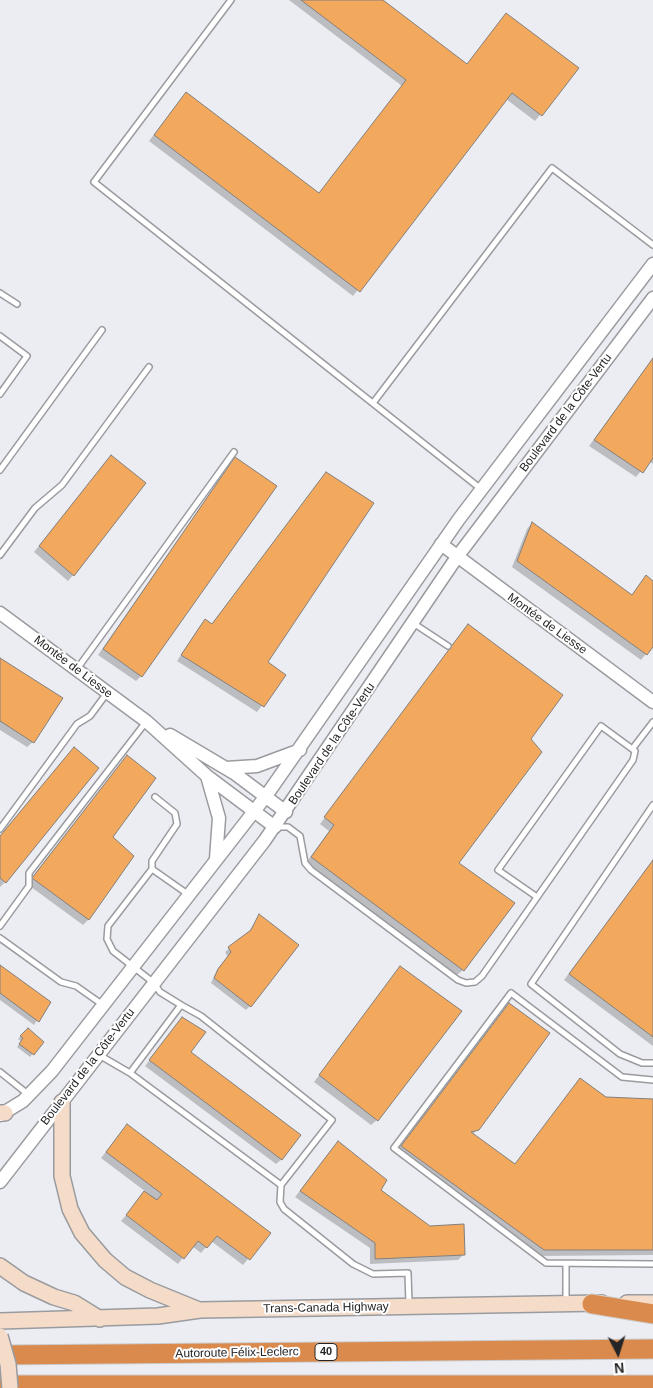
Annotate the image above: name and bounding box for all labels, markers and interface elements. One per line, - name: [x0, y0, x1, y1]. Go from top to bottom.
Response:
- street label: Boulevard de la Côte-Vertu: [517, 351, 615, 475]
- street label: Montée de Liesse: [504, 590, 590, 658]
- street label: Montée de Liesse: [31, 633, 115, 701]
- street label: Boulevard de la Côte-Vertu: [286, 680, 378, 808]
- street label: Boulevard de la Côte-Vertu: [38, 1006, 138, 1128]
- street label: Trans-Canada Highway: [263, 1300, 389, 1316]
- north arrow: [593, 1328, 643, 1378]
- road number: 40: [315, 1344, 337, 1360]
- street label: Autoroute Félix-Leclerc: [175, 1345, 299, 1361]
- text: N: [614, 1360, 625, 1376]

